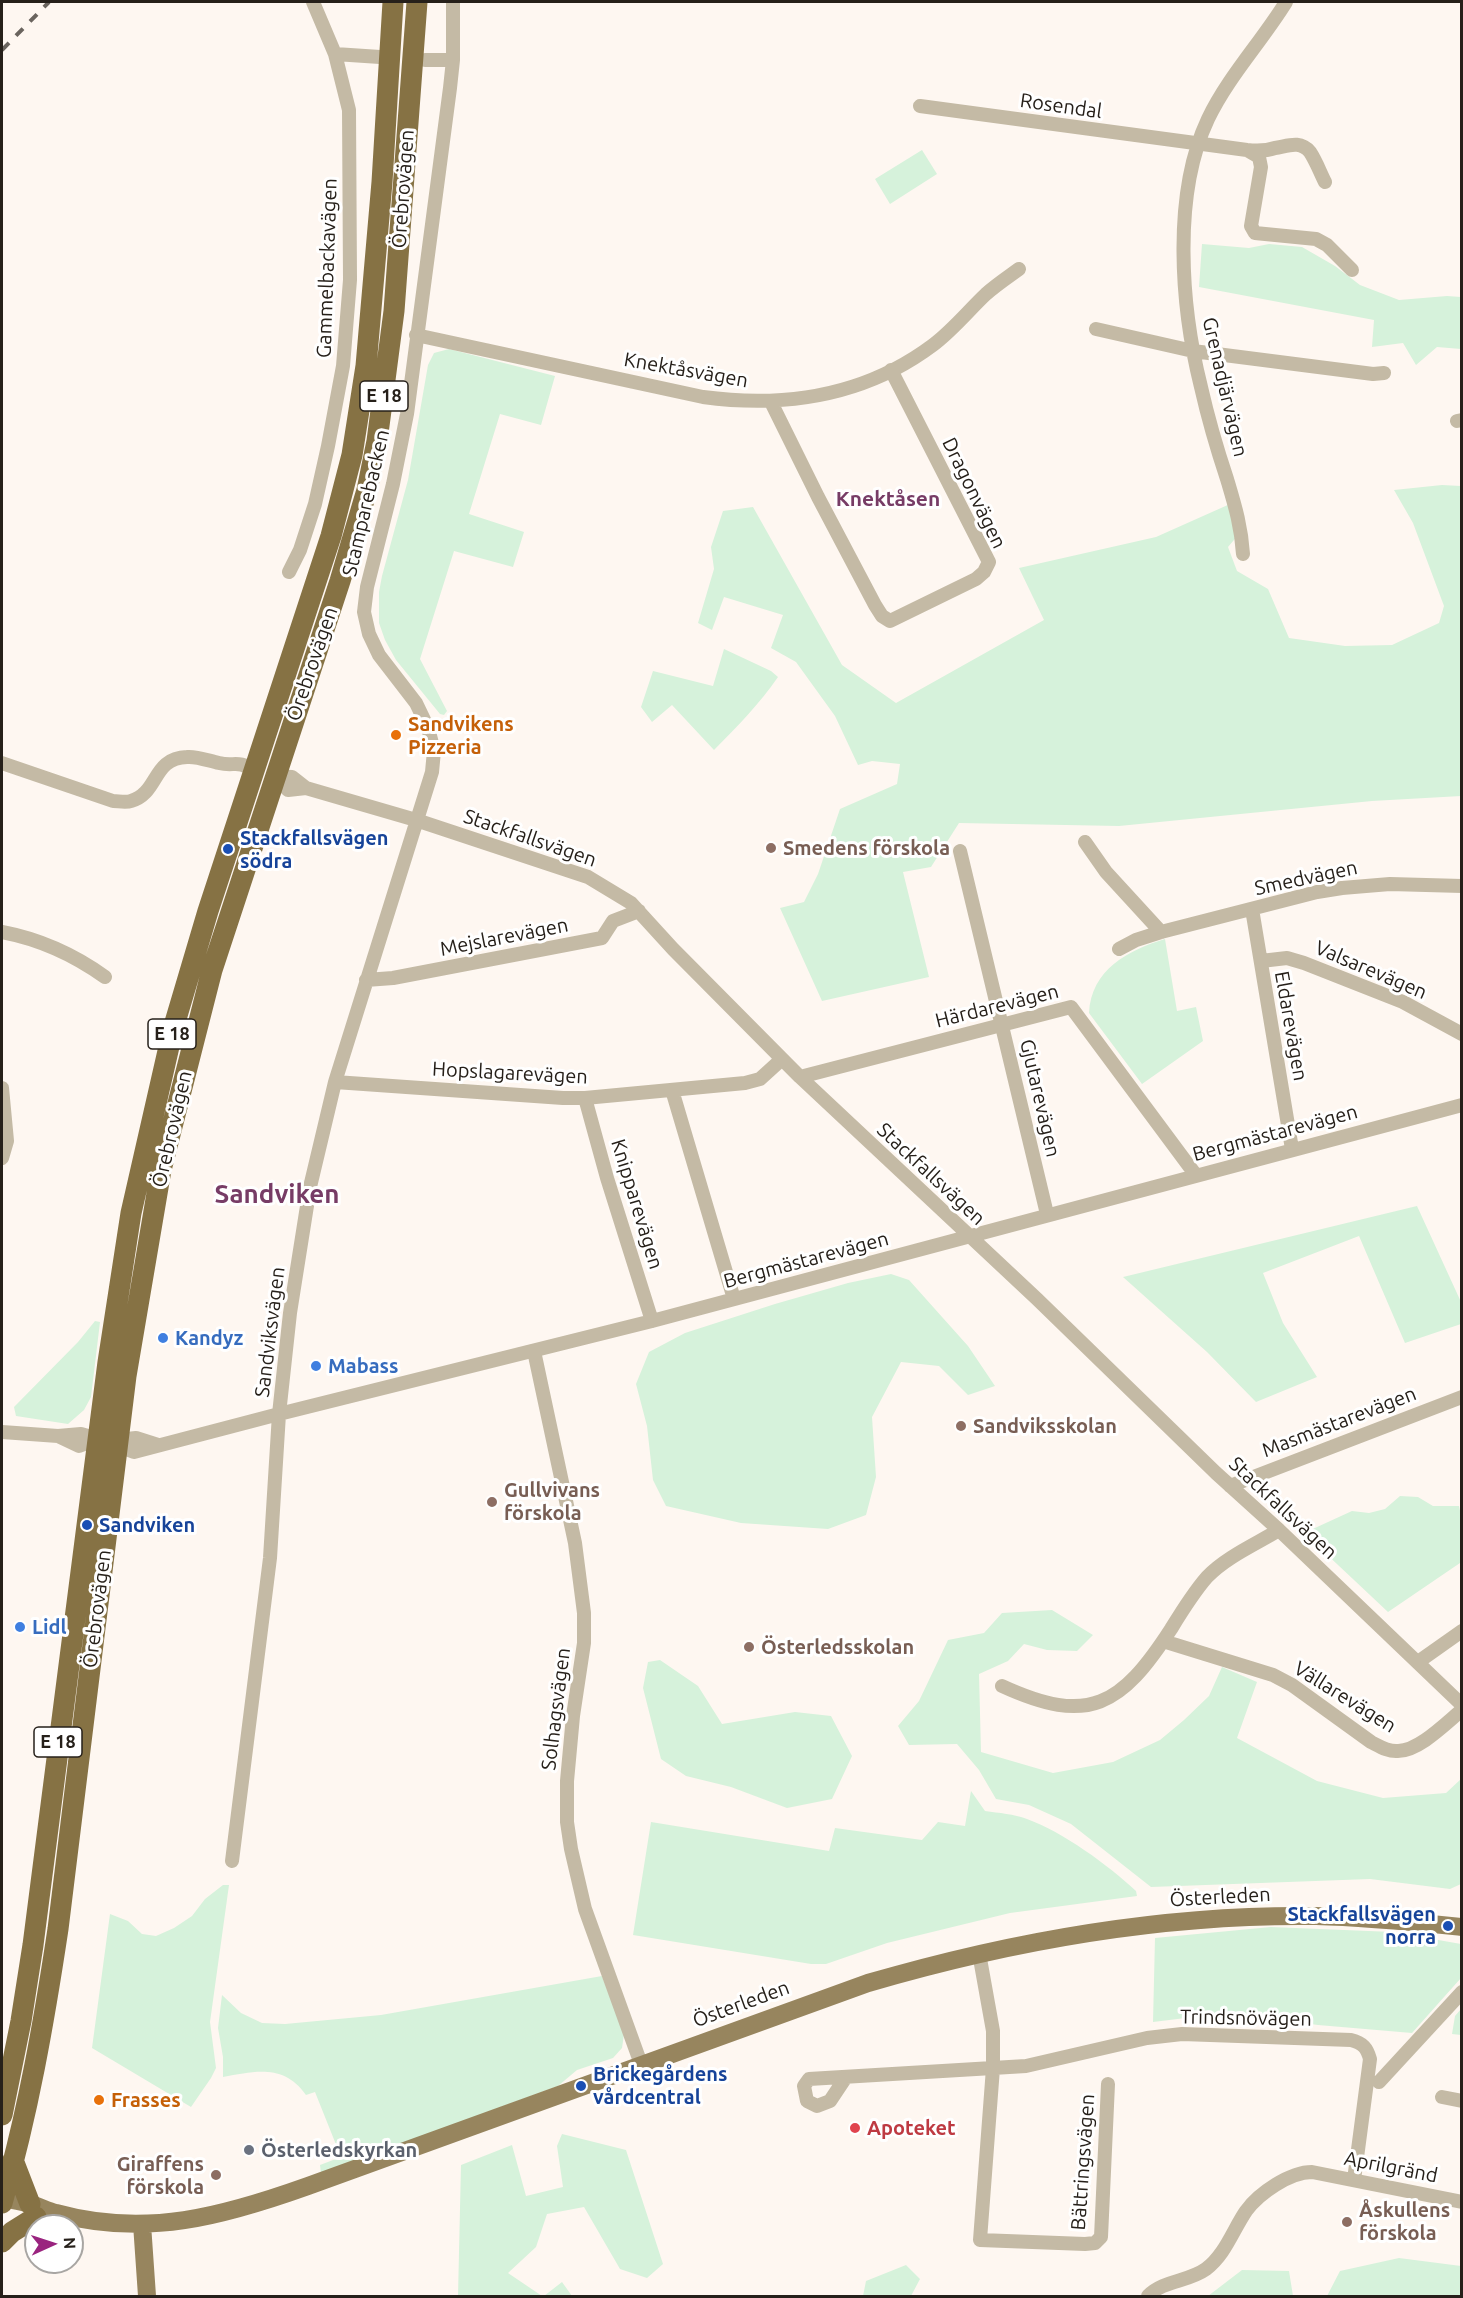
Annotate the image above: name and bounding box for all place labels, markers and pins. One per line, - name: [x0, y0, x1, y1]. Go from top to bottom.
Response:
- place label: Sandvikens Pizzeria: [408, 712, 514, 759]
- marker: Sandvikens Pizzeria: [389, 728, 403, 742]
- place label: Stackfallsvägen södra: [240, 826, 389, 873]
- place label: Smedens förskola: [783, 836, 950, 860]
- marker: Smedens förskola: [764, 841, 778, 855]
- marker: Stackfallsvägen södra: [221, 842, 235, 856]
- place label: Kandyz: [175, 1326, 243, 1350]
- marker: Kandyz: [156, 1331, 170, 1345]
- place label: Mabass: [328, 1354, 398, 1378]
- marker: Mabass: [309, 1359, 323, 1373]
- place label: Sandviksskolan: [973, 1414, 1117, 1438]
- marker: Sandviksskolan: [954, 1419, 968, 1433]
- place label: Gullvivans förskola: [504, 1478, 600, 1525]
- marker: Gullvivans förskola: [485, 1495, 499, 1509]
- place label: Sandviken: [99, 1513, 195, 1537]
- marker: Sandviken: [80, 1518, 94, 1532]
- place label: Lidl: [32, 1615, 67, 1639]
- marker: Lidl: [13, 1620, 27, 1634]
- place label: Österledsskolan: [761, 1635, 914, 1659]
- marker: Österledsskolan: [742, 1640, 756, 1654]
- place label: Stackfallsvägen norra: [1287, 1902, 1436, 1949]
- marker: Stackfallsvägen norra: [1441, 1919, 1455, 1933]
- place label: Brickegårdens vårdcentral: [593, 2062, 727, 2109]
- marker: Brickegårdens vårdcentral: [574, 2079, 588, 2093]
- place label: Frasses: [111, 2088, 181, 2112]
- marker: Frasses: [92, 2093, 106, 2107]
- place label: Apoteket: [867, 2116, 956, 2140]
- marker: Apoteket: [848, 2121, 862, 2135]
- place label: Österledskyrkan: [261, 2138, 417, 2162]
- marker: Österledskyrkan: [242, 2143, 256, 2157]
- place label: Giraffens förskola: [117, 2152, 204, 2199]
- marker: Giraffens förskola: [209, 2168, 223, 2182]
- place label: Åskullens förskola: [1359, 2198, 1450, 2245]
- marker: Åskullens förskola: [1340, 2215, 1354, 2229]

